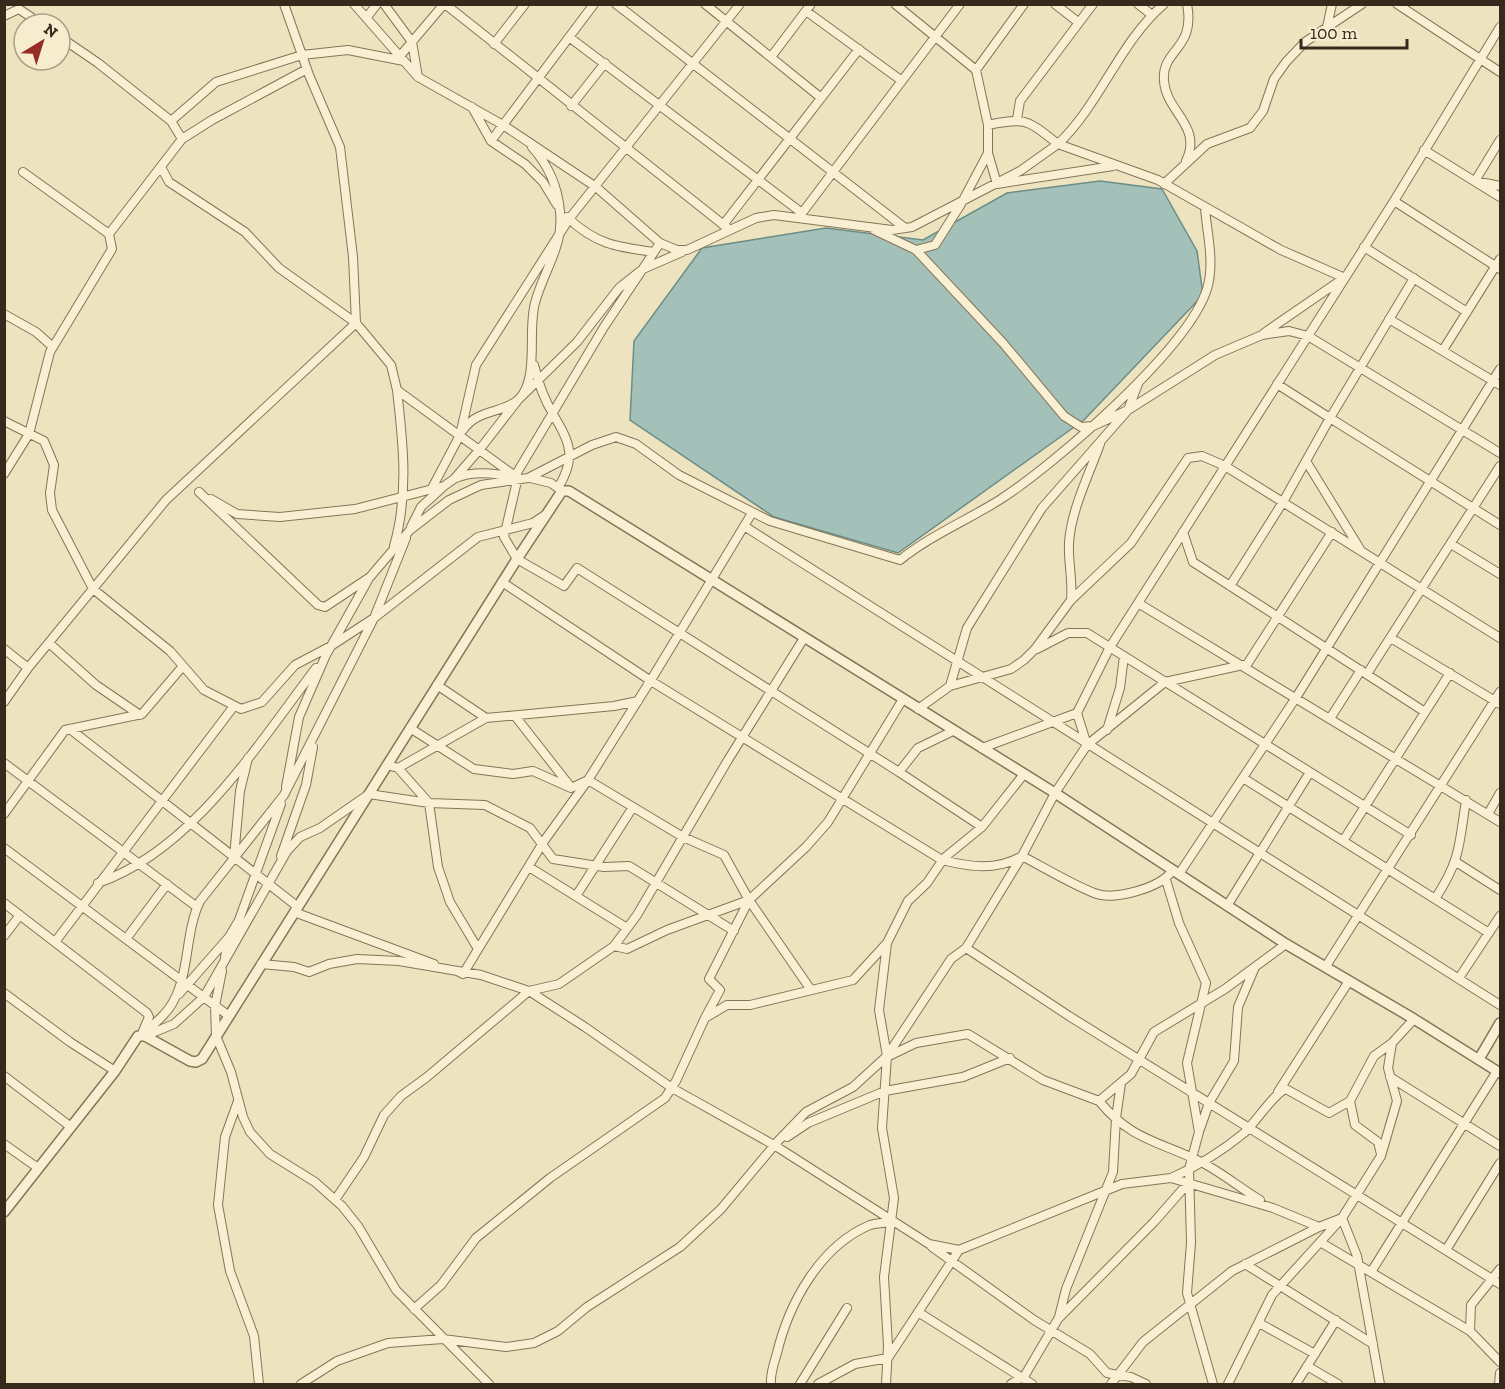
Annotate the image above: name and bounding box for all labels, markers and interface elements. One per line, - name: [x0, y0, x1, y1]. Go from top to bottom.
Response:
- north arrow: [12, 12, 72, 72]
- scale bar: [1301, 12, 1408, 50]
- text: N: [40, 19, 62, 42]
- text: 100 m: [1310, 22, 1358, 44]

